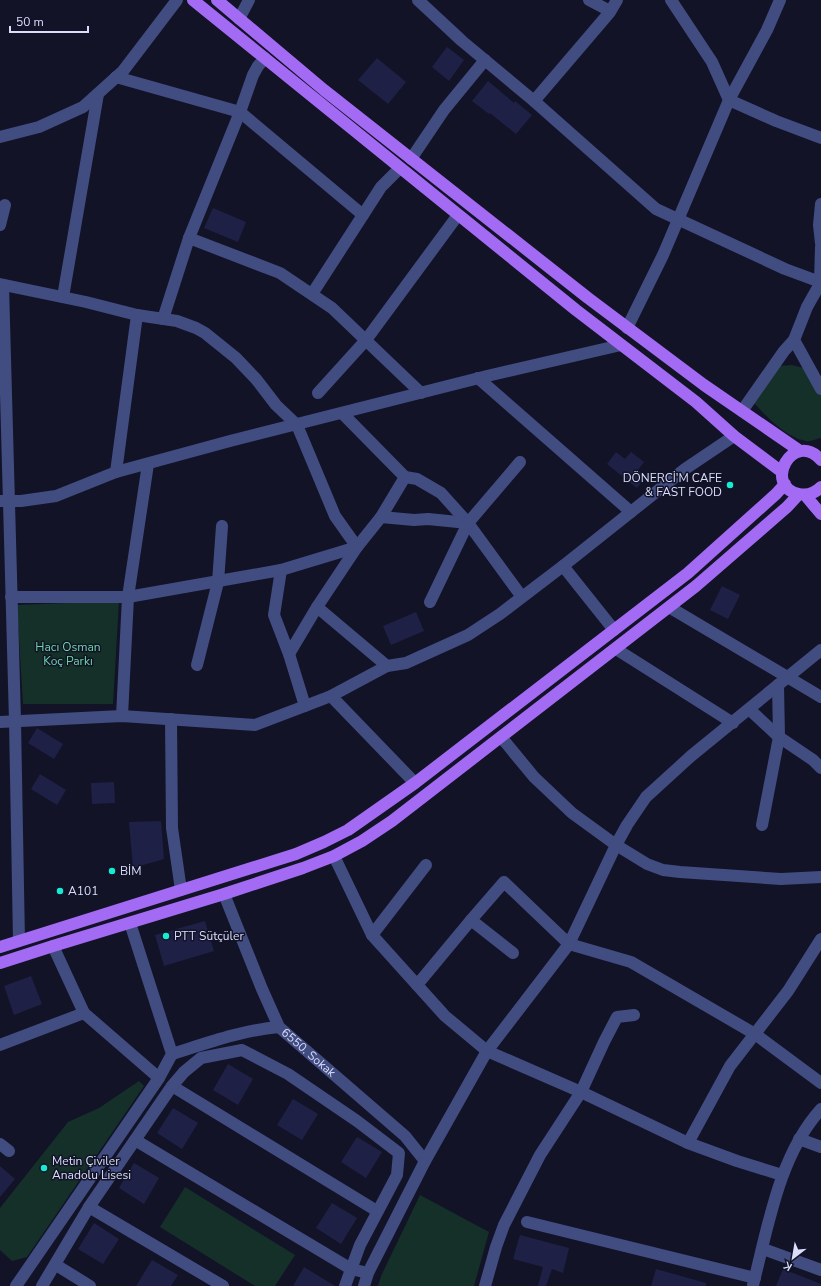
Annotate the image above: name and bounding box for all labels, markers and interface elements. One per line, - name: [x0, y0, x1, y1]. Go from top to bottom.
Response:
- scale bar: [10, 8, 88, 34]
- text: 50 m: [16, 14, 44, 30]
- place label: DÖNERCİ'M CAFE & FAST FOOD: [623, 470, 722, 500]
- marker: DÖNERCİ'M CAFE & FAST FOOD: [725, 480, 735, 490]
- park label: Hacı Osman Koç Parkı: [35, 639, 101, 669]
- place label: BİM: [120, 863, 141, 879]
- marker: BİM: [107, 866, 117, 876]
- place label: A101: [68, 883, 98, 899]
- marker: A101: [55, 886, 65, 896]
- place label: PTT Sütçüler: [174, 928, 244, 944]
- marker: PTT Sütçüler: [161, 931, 171, 941]
- street label: 6550. Sokak: [278, 1025, 340, 1081]
- place label: Metin Çiviler Anadolu Lisesi: [52, 1153, 131, 1183]
- marker: Metin Çiviler Anadolu Lisesi: [39, 1163, 49, 1173]
- north arrow: [773, 1238, 813, 1278]
- text: K: [781, 1257, 795, 1274]

